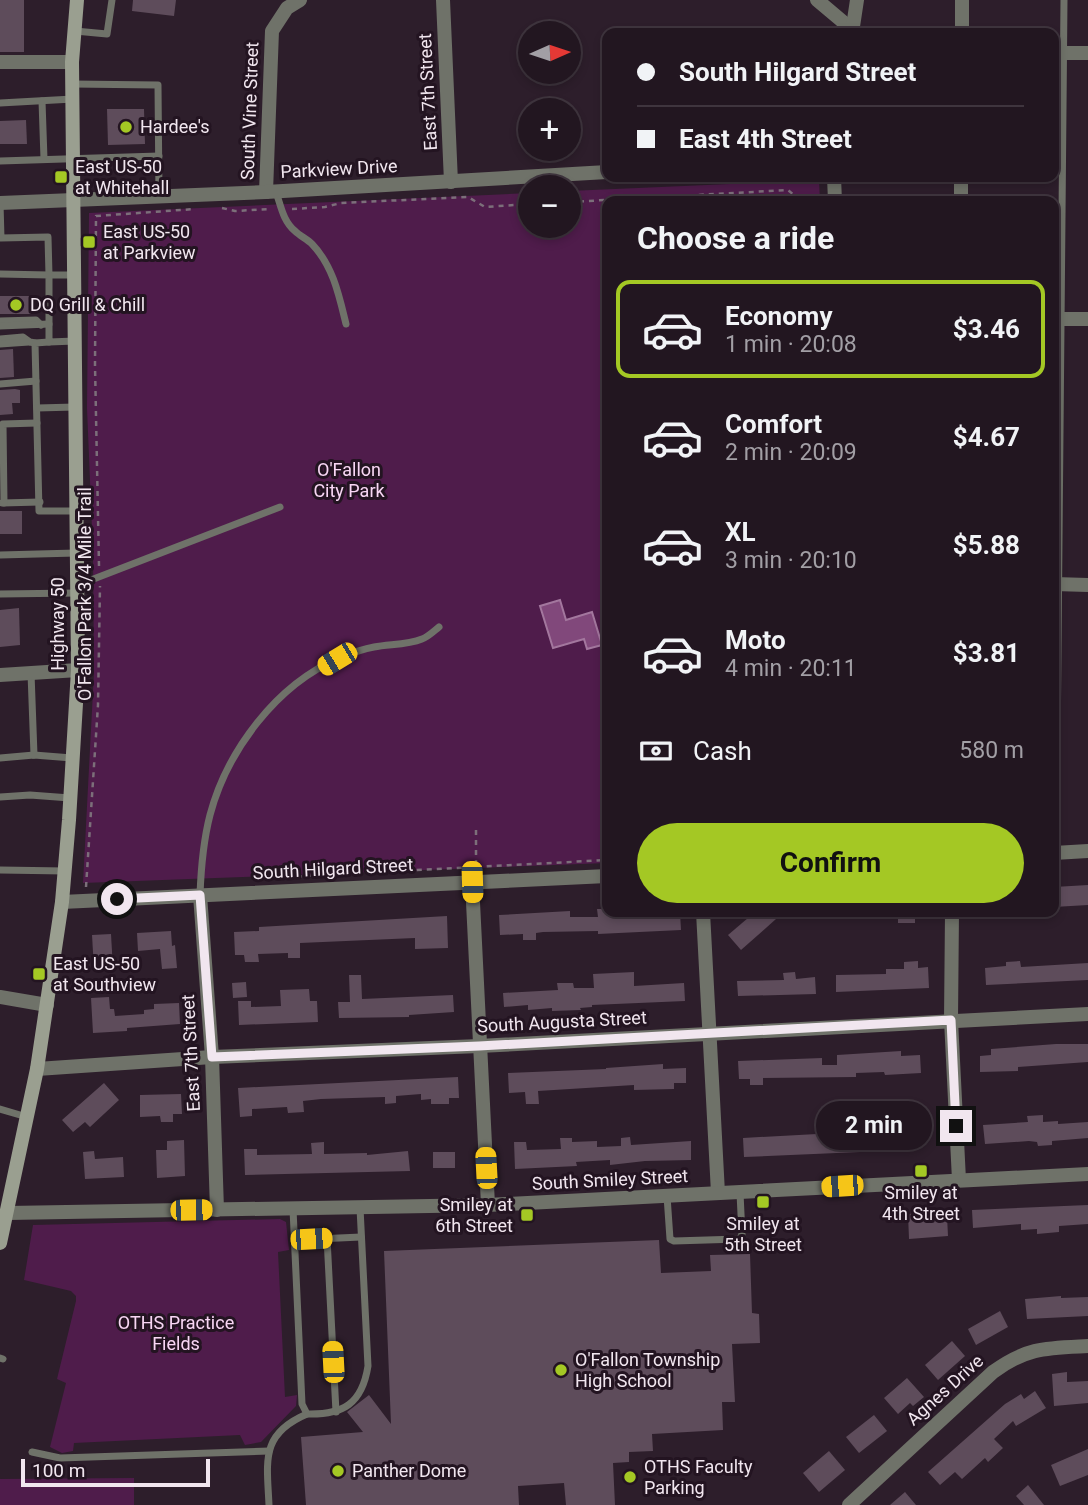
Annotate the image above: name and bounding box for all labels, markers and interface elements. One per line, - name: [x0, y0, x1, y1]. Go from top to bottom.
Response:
- north arrow: [518, 21, 581, 84]
- map controls: [518, 21, 581, 238]
- street label: East 7th Street: [414, 33, 441, 151]
- street label: South Vine Street: [237, 41, 262, 181]
- text: South Hilgard Street: [679, 57, 916, 87]
- button: +: [518, 98, 581, 161]
- place label: Hardee's: [140, 116, 209, 137]
- marker: Hardee's: [118, 119, 134, 135]
- text: East 4th Street: [679, 124, 852, 154]
- street label: Parkview Drive: [280, 155, 398, 182]
- place label: East US-50 at Whitehall: [75, 156, 169, 198]
- marker: East US-50 at Whitehall: [53, 169, 69, 185]
- button: −: [518, 175, 581, 238]
- text: Choose a ride: [637, 219, 834, 257]
- place label: East US-50 at Parkview: [103, 221, 196, 263]
- marker: East US-50 at Parkview: [81, 234, 97, 250]
- place label: DQ Grill & Chill: [30, 294, 145, 315]
- marker: DQ Grill & Chill: [8, 297, 24, 313]
- icon: car: [641, 298, 704, 361]
- text: Economy: [725, 301, 832, 331]
- text: $3.46: [953, 314, 1020, 344]
- text: 1 min · 20:08: [725, 331, 857, 358]
- icon: car: [641, 406, 704, 469]
- text: Comfort: [725, 409, 822, 439]
- text: $4.67: [953, 422, 1020, 452]
- text: 2 min · 20:09: [725, 439, 857, 466]
- park label: O'Fallon City Park: [313, 459, 385, 501]
- street label: O'Fallon Park 3/4 Mile Trail: [74, 487, 95, 701]
- icon: car: [641, 514, 704, 577]
- text: XL: [725, 517, 756, 547]
- text: $5.88: [953, 530, 1020, 560]
- text: 3 min · 20:10: [725, 547, 857, 574]
- street label: Highway 50: [47, 577, 68, 671]
- icon: car: [641, 622, 704, 685]
- text: Moto: [725, 625, 786, 655]
- text: $3.81: [953, 638, 1020, 668]
- car: [314, 639, 361, 679]
- text: 4 min · 20:11: [725, 655, 857, 682]
- icon: cash: [637, 732, 675, 770]
- text: Cash: [693, 736, 752, 766]
- text: 580 m: [959, 737, 1024, 764]
- button: Confirm: [637, 823, 1024, 903]
- street label: South Hilgard Street: [252, 854, 414, 883]
- car: [461, 861, 484, 903]
- route start: [101, 883, 133, 915]
- place label: East US-50 at Southview: [53, 953, 156, 995]
- marker: East US-50 at Southview: [31, 966, 47, 982]
- street label: East 7th Street: [177, 994, 204, 1112]
- street label: South Augusta Street: [477, 1007, 647, 1036]
- callout: 2 min: [816, 1102, 932, 1150]
- route end: [940, 1110, 972, 1142]
- text: 2 min: [845, 1112, 903, 1139]
- car: [475, 1146, 498, 1190]
- marker: Smiley at 4th Street: [913, 1163, 929, 1179]
- street label: South Smiley Street: [531, 1165, 689, 1194]
- car: [821, 1174, 864, 1198]
- place label: Smiley at 4th Street: [882, 1182, 960, 1224]
- place label: Smiley at 6th Street: [435, 1194, 513, 1236]
- marker: Smiley at 5th Street: [755, 1194, 771, 1210]
- car: [170, 1199, 213, 1221]
- marker: Smiley at 6th Street: [519, 1207, 535, 1223]
- place label: Smiley at 5th Street: [724, 1213, 802, 1255]
- car: [290, 1227, 333, 1251]
- park label: OTHS Practice Fields: [118, 1312, 234, 1354]
- car: [322, 1340, 345, 1384]
- place label: O'Fallon Township High School: [575, 1349, 720, 1391]
- street label: Agnes Drive: [902, 1350, 987, 1429]
- marker: O'Fallon Township High School: [553, 1362, 569, 1378]
- scale bar: [21, 1456, 210, 1488]
- place label: OTHS Faculty Parking: [644, 1456, 753, 1498]
- text: 100 m: [32, 1459, 85, 1482]
- place label: Panther Dome: [352, 1460, 466, 1481]
- marker: Panther Dome: [330, 1463, 346, 1479]
- marker: OTHS Faculty Parking: [622, 1469, 638, 1485]

